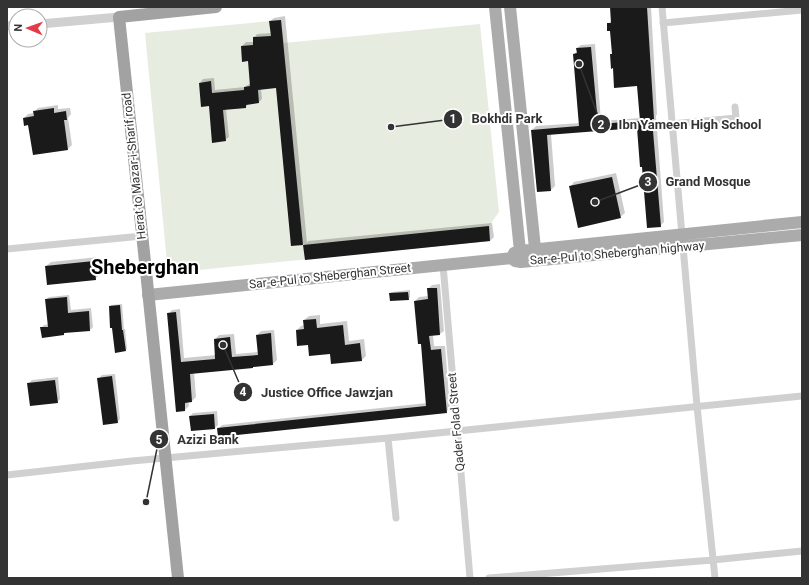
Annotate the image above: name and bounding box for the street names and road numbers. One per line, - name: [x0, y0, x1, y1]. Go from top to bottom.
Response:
- street label: Herat to Mazar-i-Sharif road: [119, 92, 149, 240]
- street label: Sar-e-Pul to Sheberghan highway: [529, 238, 705, 268]
- street label: Sar-e-Pul to Sheberghan Street: [248, 261, 412, 291]
- street label: Qader Folad Street: [445, 372, 467, 472]

